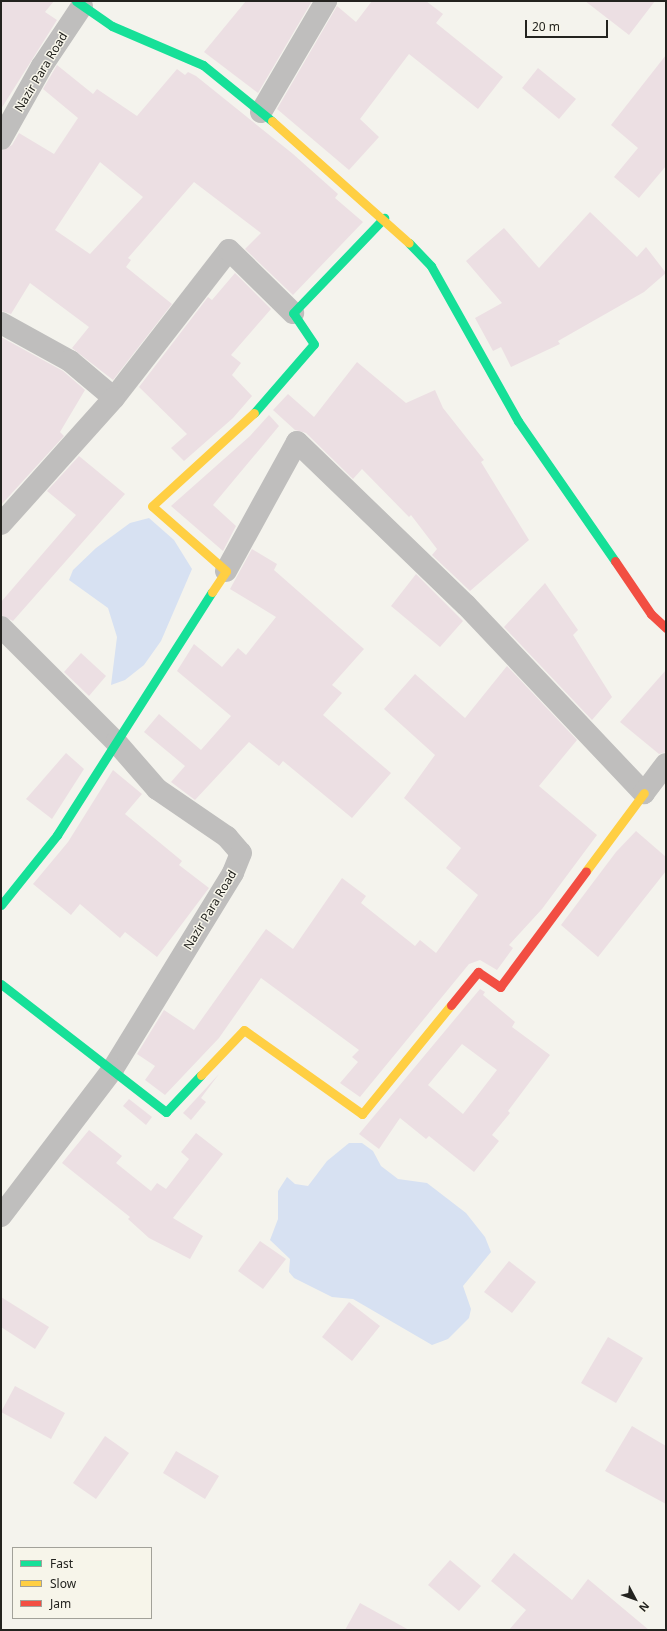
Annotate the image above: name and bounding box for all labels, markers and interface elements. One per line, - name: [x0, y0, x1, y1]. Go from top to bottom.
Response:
- scale bar: [527, 12, 610, 38]
- text: 20 m: [532, 18, 560, 35]
- street label: Nazir Para Road: [12, 30, 70, 114]
- street label: Nazir Para Road: [181, 868, 239, 952]
- legend: [12, 1547, 152, 1619]
- text: Fast: [50, 1555, 73, 1572]
- text: Slow: [50, 1575, 76, 1592]
- north arrow: [615, 1579, 655, 1619]
- text: Jam: [50, 1595, 71, 1612]
- text: N: [636, 1599, 653, 1615]

